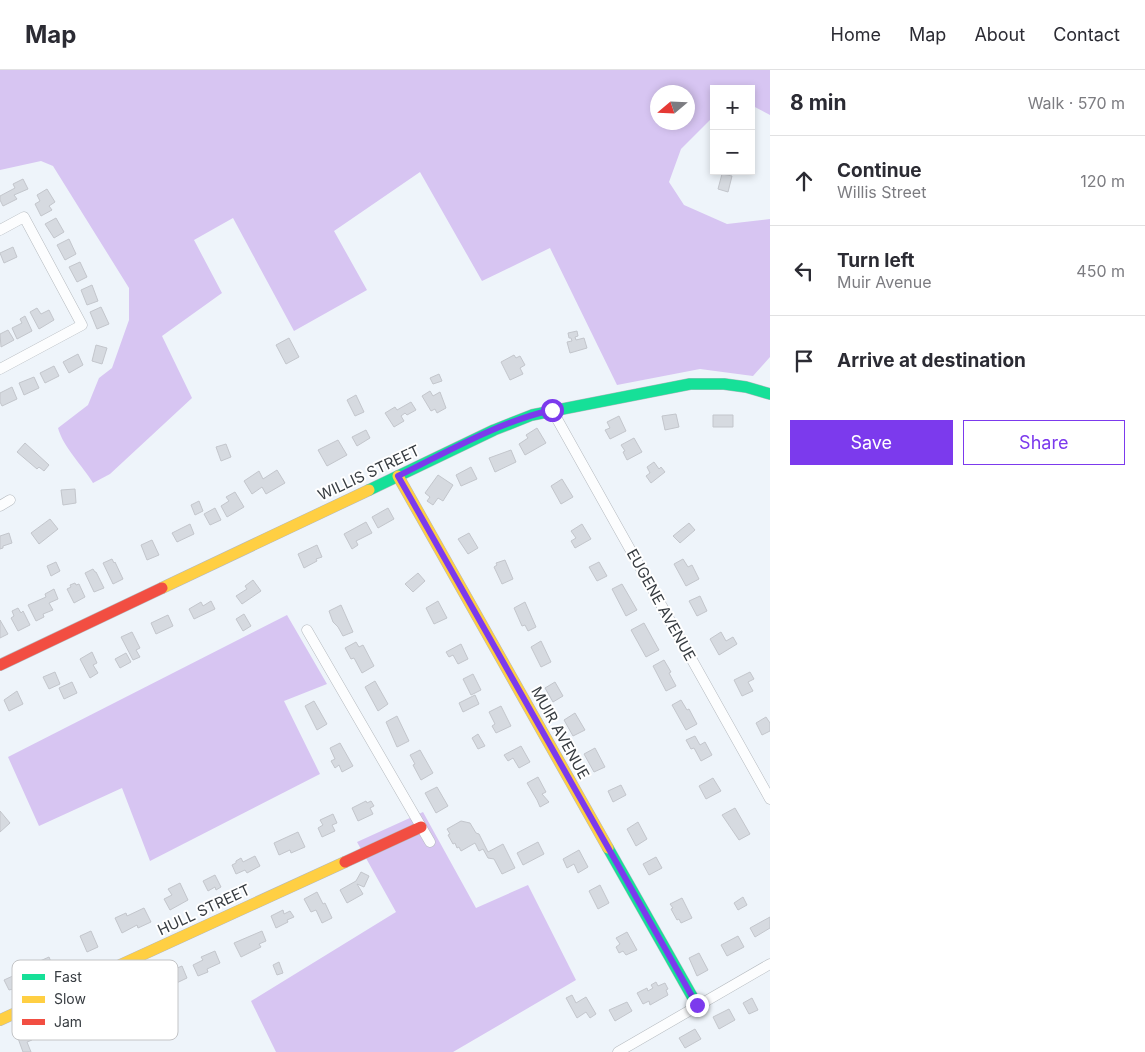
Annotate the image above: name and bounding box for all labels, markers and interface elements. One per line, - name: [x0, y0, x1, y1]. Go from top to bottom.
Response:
- text: Map: [25, 20, 76, 49]
- text: Home: [831, 24, 881, 45]
- text: Map: [909, 24, 946, 45]
- text: About: [974, 24, 1025, 45]
- text: Contact: [1053, 24, 1120, 45]
- north arrow: [650, 85, 695, 130]
- map controls: [710, 85, 755, 175]
- button: +: [710, 85, 755, 130]
- text: 8 min: [790, 90, 847, 115]
- text: Walk · 570 m: [1028, 93, 1125, 113]
- button: −: [710, 130, 755, 175]
- text: Continue: [837, 159, 922, 182]
- icon: ahead: [790, 167, 818, 195]
- text: 120 m: [1080, 171, 1125, 191]
- text: Willis Street: [837, 182, 926, 202]
- text: Turn left: [837, 249, 915, 272]
- icon: left: [790, 257, 818, 285]
- text: 450 m: [1076, 261, 1125, 281]
- text: Muir Avenue: [837, 272, 932, 292]
- icon: arrive: [790, 347, 818, 375]
- text: Arrive at destination: [837, 349, 1026, 372]
- route start: [541, 399, 564, 422]
- button: Save: [790, 420, 953, 465]
- button: Share: [963, 420, 1125, 465]
- street label: WILLIS STREET: [315, 441, 423, 504]
- street label: EUGENE AVENUE: [623, 545, 700, 664]
- street label: MUIR AVENUE: [527, 683, 594, 782]
- street label: HULL STREET: [154, 880, 253, 939]
- legend: [12, 960, 178, 1040]
- text: Fast: [54, 968, 82, 985]
- text: Slow: [54, 990, 86, 1007]
- route end: [686, 994, 709, 1017]
- text: Jam: [54, 1013, 82, 1030]

